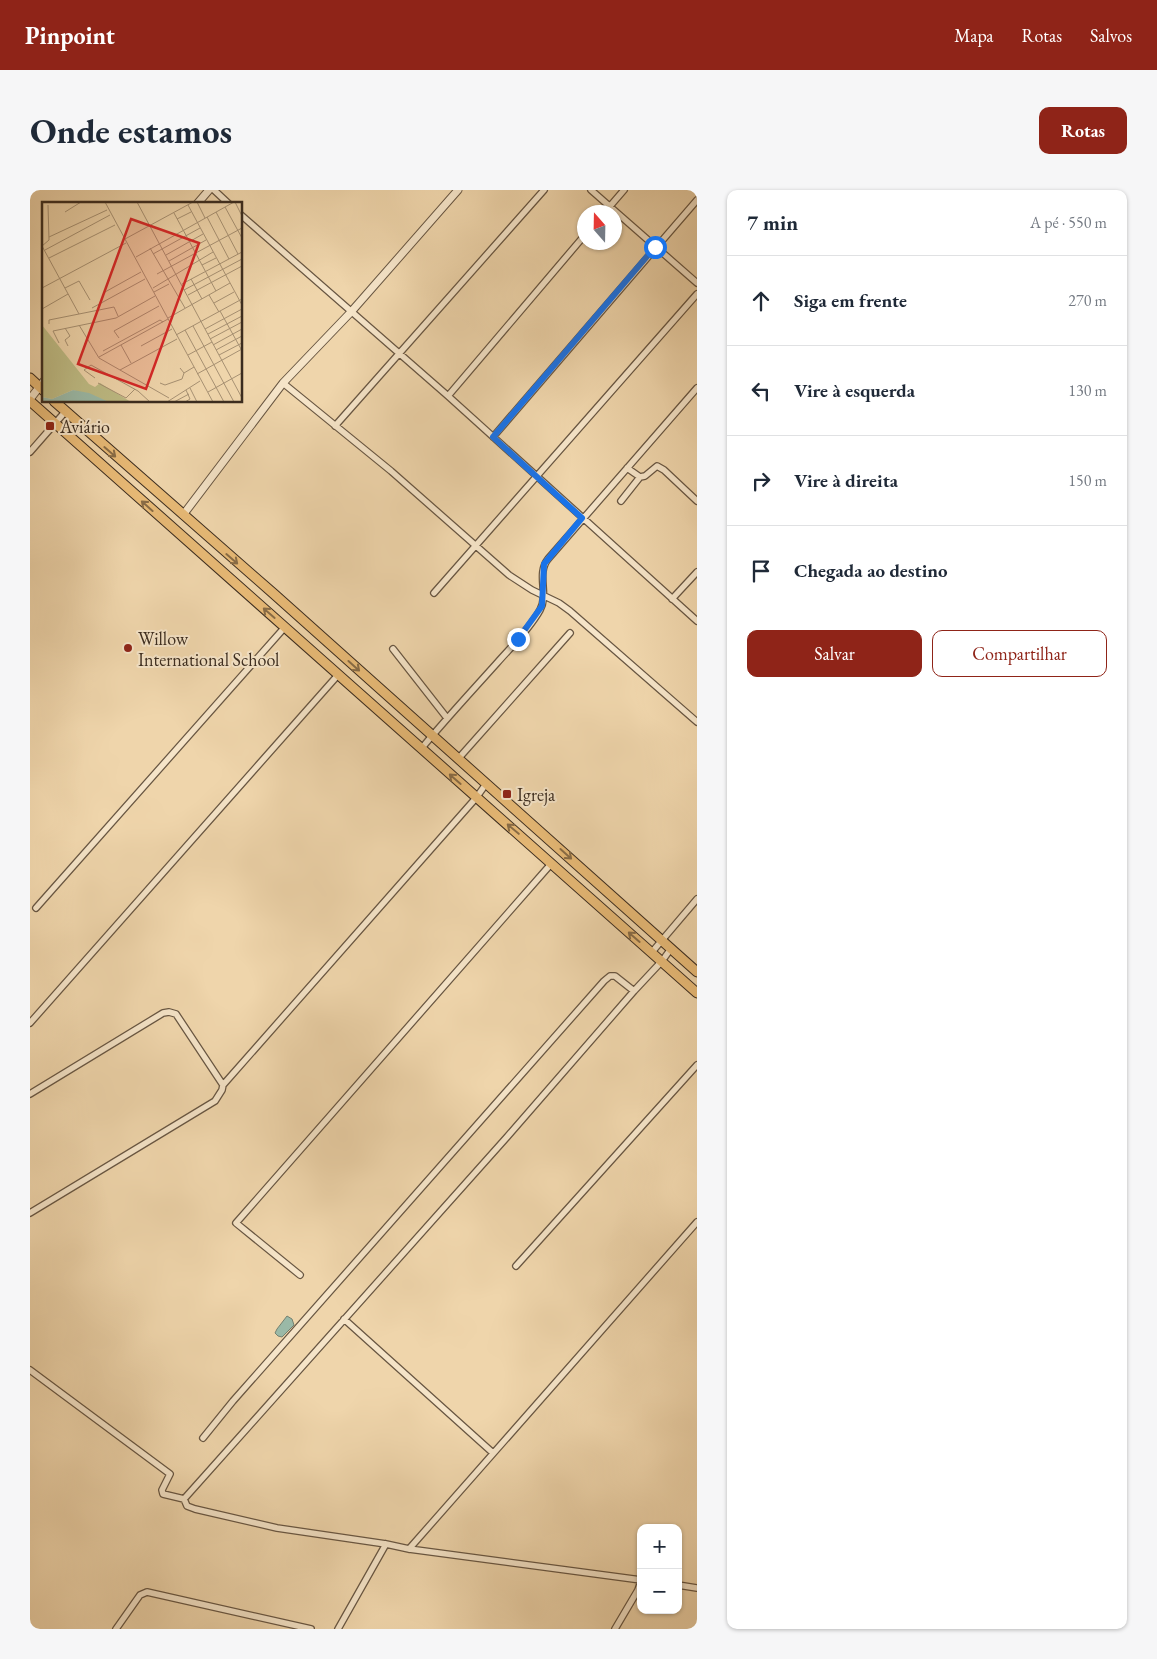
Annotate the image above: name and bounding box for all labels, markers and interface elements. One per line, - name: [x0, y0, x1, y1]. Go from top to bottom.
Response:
- text: Pinpoint: [25, 20, 115, 51]
- text: Mapa: [954, 24, 994, 47]
- text: Rotas: [1022, 24, 1062, 47]
- text: Salvos: [1090, 24, 1132, 47]
- button: Rotas: [1039, 107, 1127, 154]
- text: Onde estamos: [30, 108, 232, 153]
- inset map: [42, 202, 242, 402]
- north arrow: [577, 205, 622, 250]
- text: 7 min: [747, 209, 798, 236]
- text: A pé · 550 m: [1030, 212, 1107, 233]
- route start: [644, 236, 667, 259]
- icon: ahead: [747, 287, 775, 315]
- text: Siga em frente: [794, 288, 907, 313]
- text: 270 m: [1068, 290, 1107, 311]
- icon: left: [747, 377, 775, 405]
- text: Vire à esquerda: [794, 378, 915, 403]
- text: 130 m: [1068, 380, 1107, 401]
- place label: Aviário: [59, 415, 110, 438]
- marker: Aviário: [44, 420, 56, 432]
- one-way arrow: [103, 446, 116, 457]
- icon: right: [747, 467, 775, 495]
- text: Vire à direita: [794, 468, 898, 493]
- text: 150 m: [1068, 470, 1107, 491]
- one-way arrow: [140, 500, 153, 512]
- one-way arrow: [226, 553, 239, 564]
- icon: arrive: [747, 557, 775, 585]
- text: Chegada ao destino: [794, 558, 948, 583]
- one-way arrow: [263, 608, 276, 619]
- place label: Willow International School: [138, 627, 279, 671]
- route end: [507, 628, 530, 651]
- button: Salvar: [747, 630, 922, 677]
- button: Compartilhar: [932, 630, 1107, 677]
- marker: Willow International School: [122, 642, 134, 654]
- one-way arrow: [348, 660, 361, 672]
- one-way arrow: [449, 774, 462, 785]
- place label: Igreja: [517, 783, 556, 806]
- marker: Igreja: [501, 788, 513, 800]
- one-way arrow: [507, 824, 520, 835]
- one-way arrow: [560, 849, 573, 860]
- one-way arrow: [628, 931, 641, 943]
- map controls: [637, 1524, 682, 1614]
- button: +: [637, 1524, 682, 1569]
- button: −: [637, 1569, 682, 1614]

